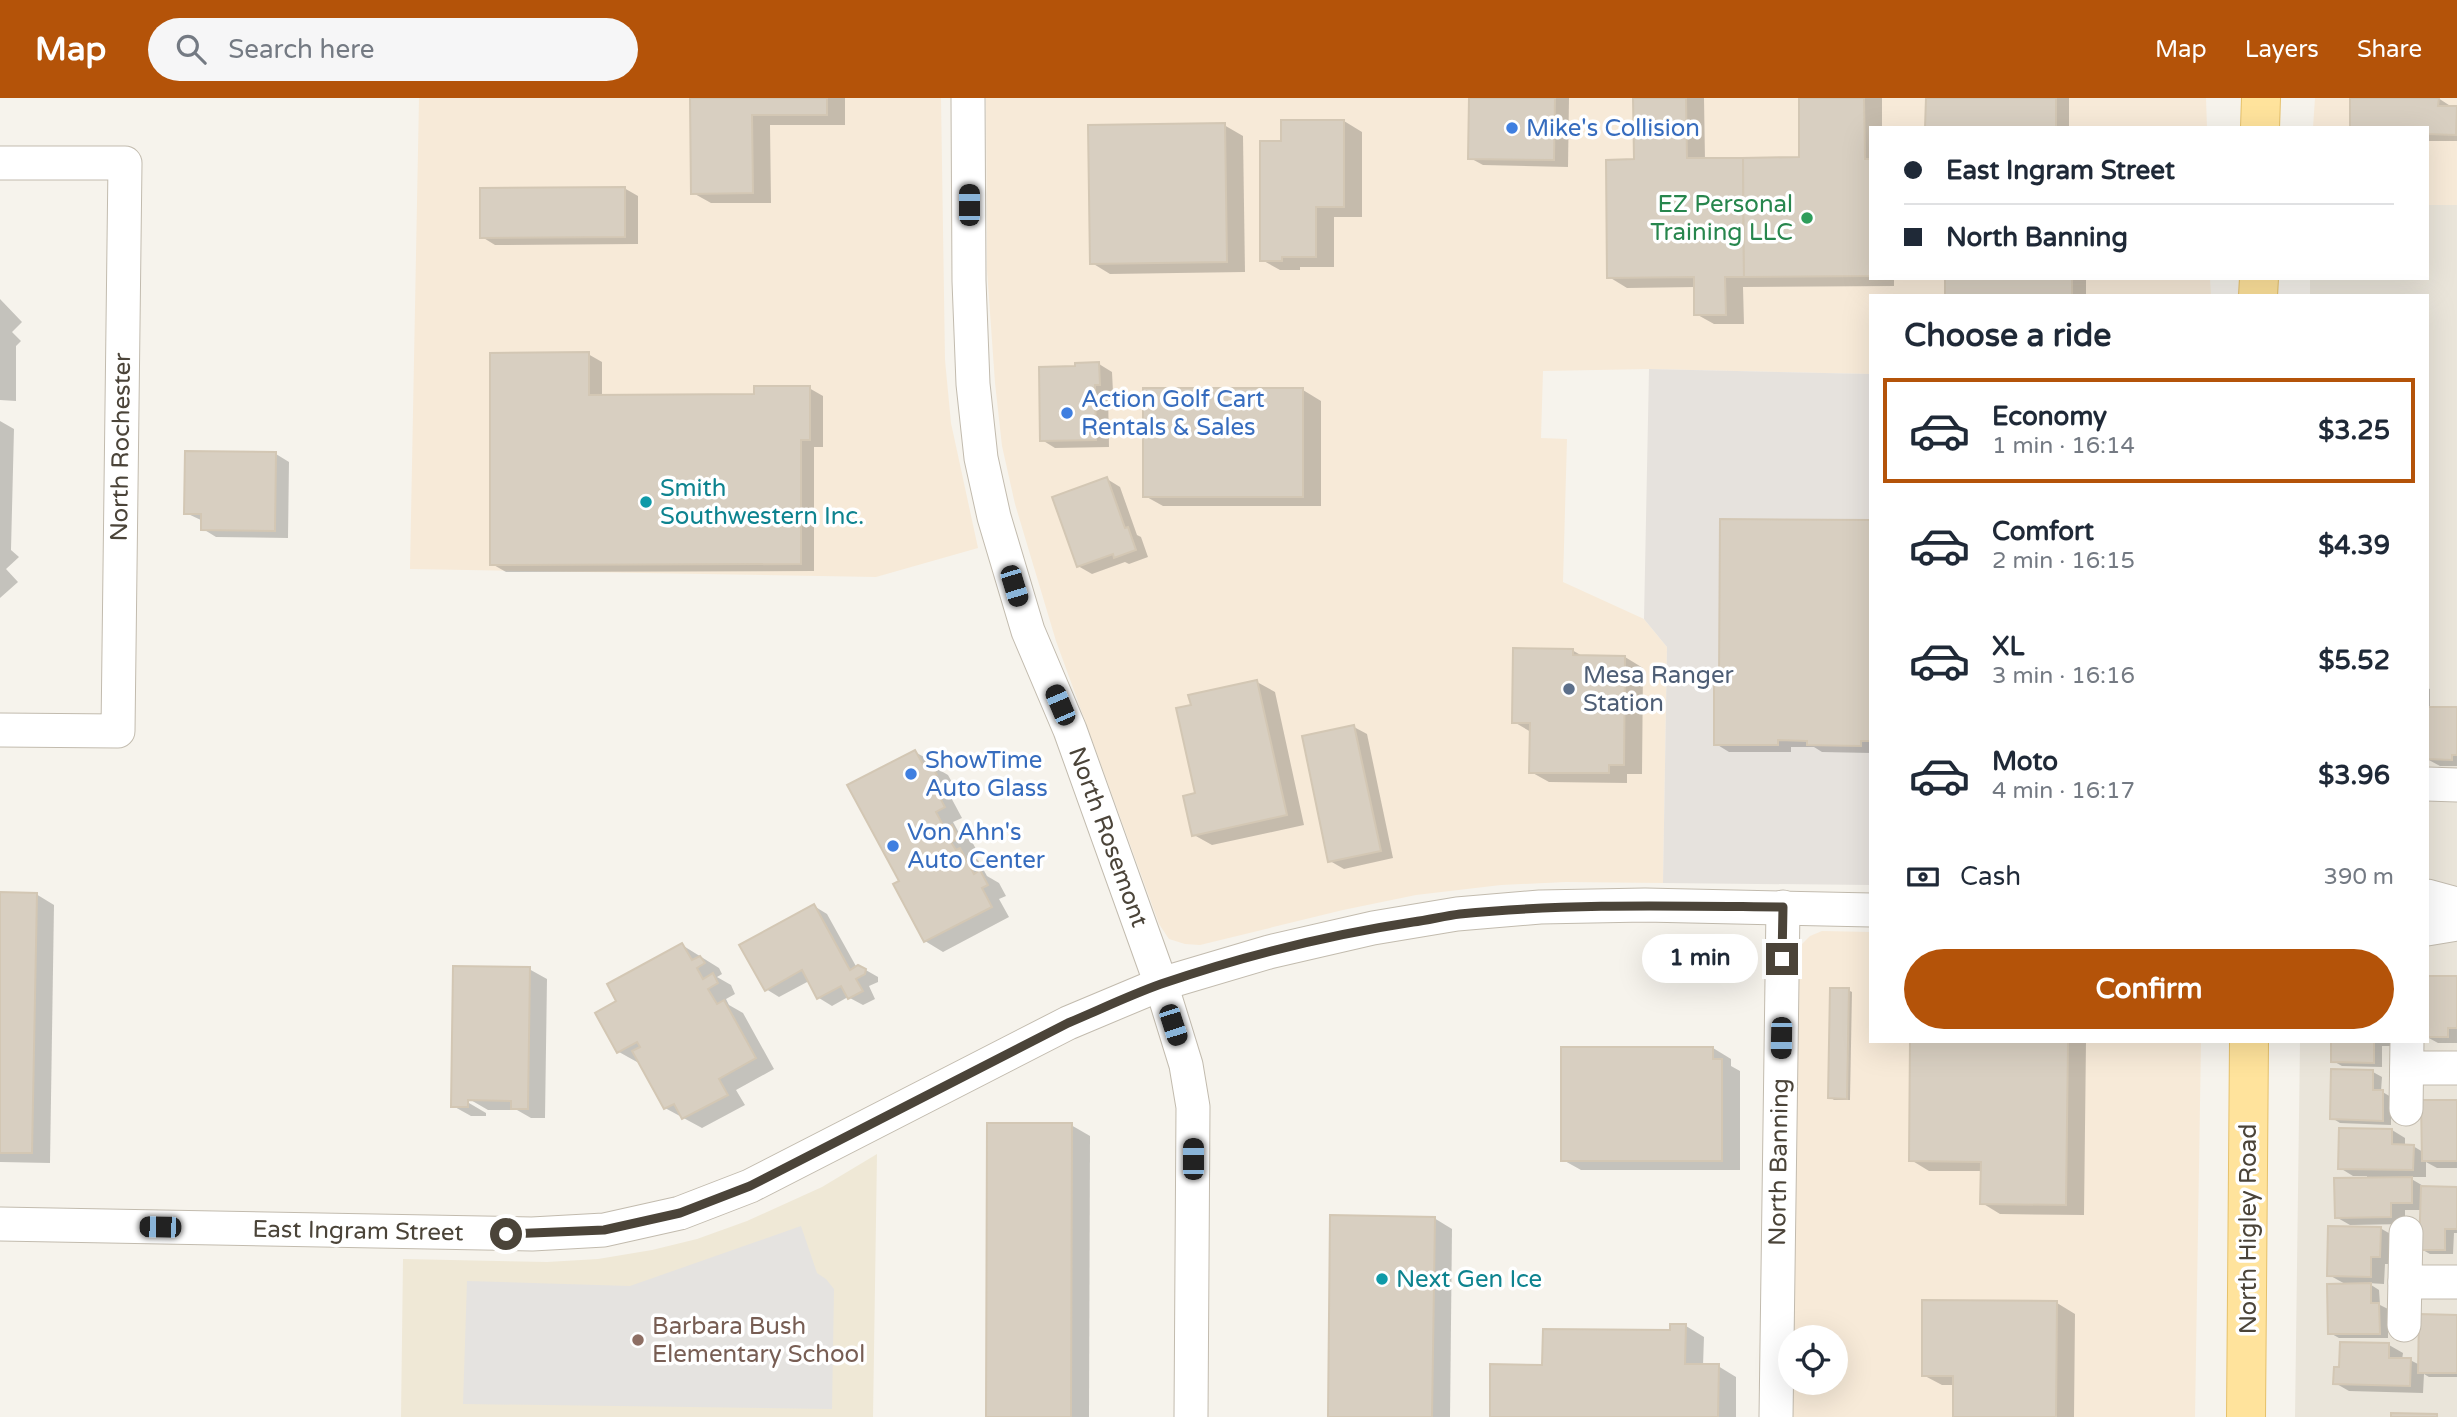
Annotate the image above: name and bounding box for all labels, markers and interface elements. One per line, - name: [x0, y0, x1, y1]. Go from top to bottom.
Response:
- search box: [148, 18, 638, 81]
- text: Map: [35, 30, 106, 69]
- icon: search: [172, 30, 210, 68]
- text: Search here: [228, 34, 374, 65]
- text: Map: [2155, 35, 2207, 64]
- text: Layers: [2245, 35, 2319, 64]
- text: Share: [2357, 35, 2422, 64]
- place label: Mike's Collision: [1526, 114, 1700, 143]
- marker: Mike's Collision: [1504, 120, 1520, 136]
- text: East Ingram Street: [1946, 155, 2175, 186]
- car: [959, 184, 980, 226]
- place label: EZ Personal Training LLC: [1650, 190, 1793, 247]
- marker: EZ Personal Training LLC: [1799, 210, 1815, 226]
- text: North Banning: [1946, 222, 2128, 253]
- text: Choose a ride: [1904, 317, 2111, 355]
- street label: North Rochester: [105, 352, 137, 542]
- place label: Action Golf Cart Rentals & Sales: [1081, 385, 1265, 442]
- icon: car: [1908, 399, 1971, 462]
- text: Economy: [1992, 401, 2107, 432]
- marker: Action Golf Cart Rentals & Sales: [1059, 405, 1075, 421]
- text: $3.25: [2318, 415, 2390, 446]
- text: 1 min · 16:14: [1992, 432, 2135, 460]
- place label: Smith Southwestern Inc.: [660, 474, 864, 531]
- marker: Smith Southwestern Inc.: [638, 494, 654, 510]
- icon: car: [1908, 514, 1971, 577]
- text: Comfort: [1992, 516, 2094, 547]
- text: $4.39: [2318, 530, 2390, 561]
- text: 2 min · 16:15: [1992, 547, 2135, 575]
- car: [998, 563, 1031, 609]
- icon: car: [1908, 629, 1971, 692]
- text: XL: [1992, 631, 2024, 662]
- text: $5.52: [2318, 645, 2390, 676]
- place label: Mesa Ranger Station: [1583, 661, 1735, 718]
- text: 3 min · 16:16: [1992, 662, 2135, 690]
- marker: Mesa Ranger Station: [1561, 681, 1577, 697]
- car: [1043, 682, 1078, 728]
- street label: North Rosemont: [1062, 743, 1154, 931]
- icon: car: [1908, 744, 1971, 807]
- place label: ShowTime Auto Glass: [925, 746, 1048, 803]
- text: Moto: [1992, 746, 2058, 777]
- text: $3.96: [2318, 760, 2390, 791]
- marker: ShowTime Auto Glass: [903, 766, 919, 782]
- text: 4 min · 16:17: [1992, 777, 2135, 805]
- place label: Von Ahn's Auto Center: [907, 818, 1046, 875]
- marker: Von Ahn's Auto Center: [885, 838, 901, 854]
- icon: cash: [1904, 858, 1942, 896]
- text: Cash: [1960, 861, 2021, 892]
- text: 390 m: [2324, 863, 2394, 891]
- callout: 1 min: [1642, 934, 1758, 984]
- route end: [1766, 943, 1798, 975]
- text: 1 min: [1669, 944, 1731, 972]
- button: Confirm: [1904, 949, 2394, 1029]
- car: [1157, 1002, 1190, 1048]
- car: [1771, 1017, 1792, 1059]
- street label: North Banning: [1763, 1078, 1795, 1246]
- street label: North Higley Road: [2234, 1124, 2263, 1334]
- car: [1183, 1138, 1204, 1180]
- street label: East Ingram Street: [252, 1215, 464, 1247]
- car: [139, 1216, 182, 1238]
- route start: [490, 1218, 522, 1250]
- place label: Next Gen Ice: [1396, 1265, 1542, 1294]
- marker: Next Gen Ice: [1374, 1271, 1390, 1287]
- place label: Barbara Bush Elementary School: [652, 1312, 865, 1369]
- map controls: [1778, 1325, 1848, 1395]
- button: locate: [1778, 1325, 1848, 1395]
- marker: Barbara Bush Elementary School: [630, 1332, 646, 1348]

